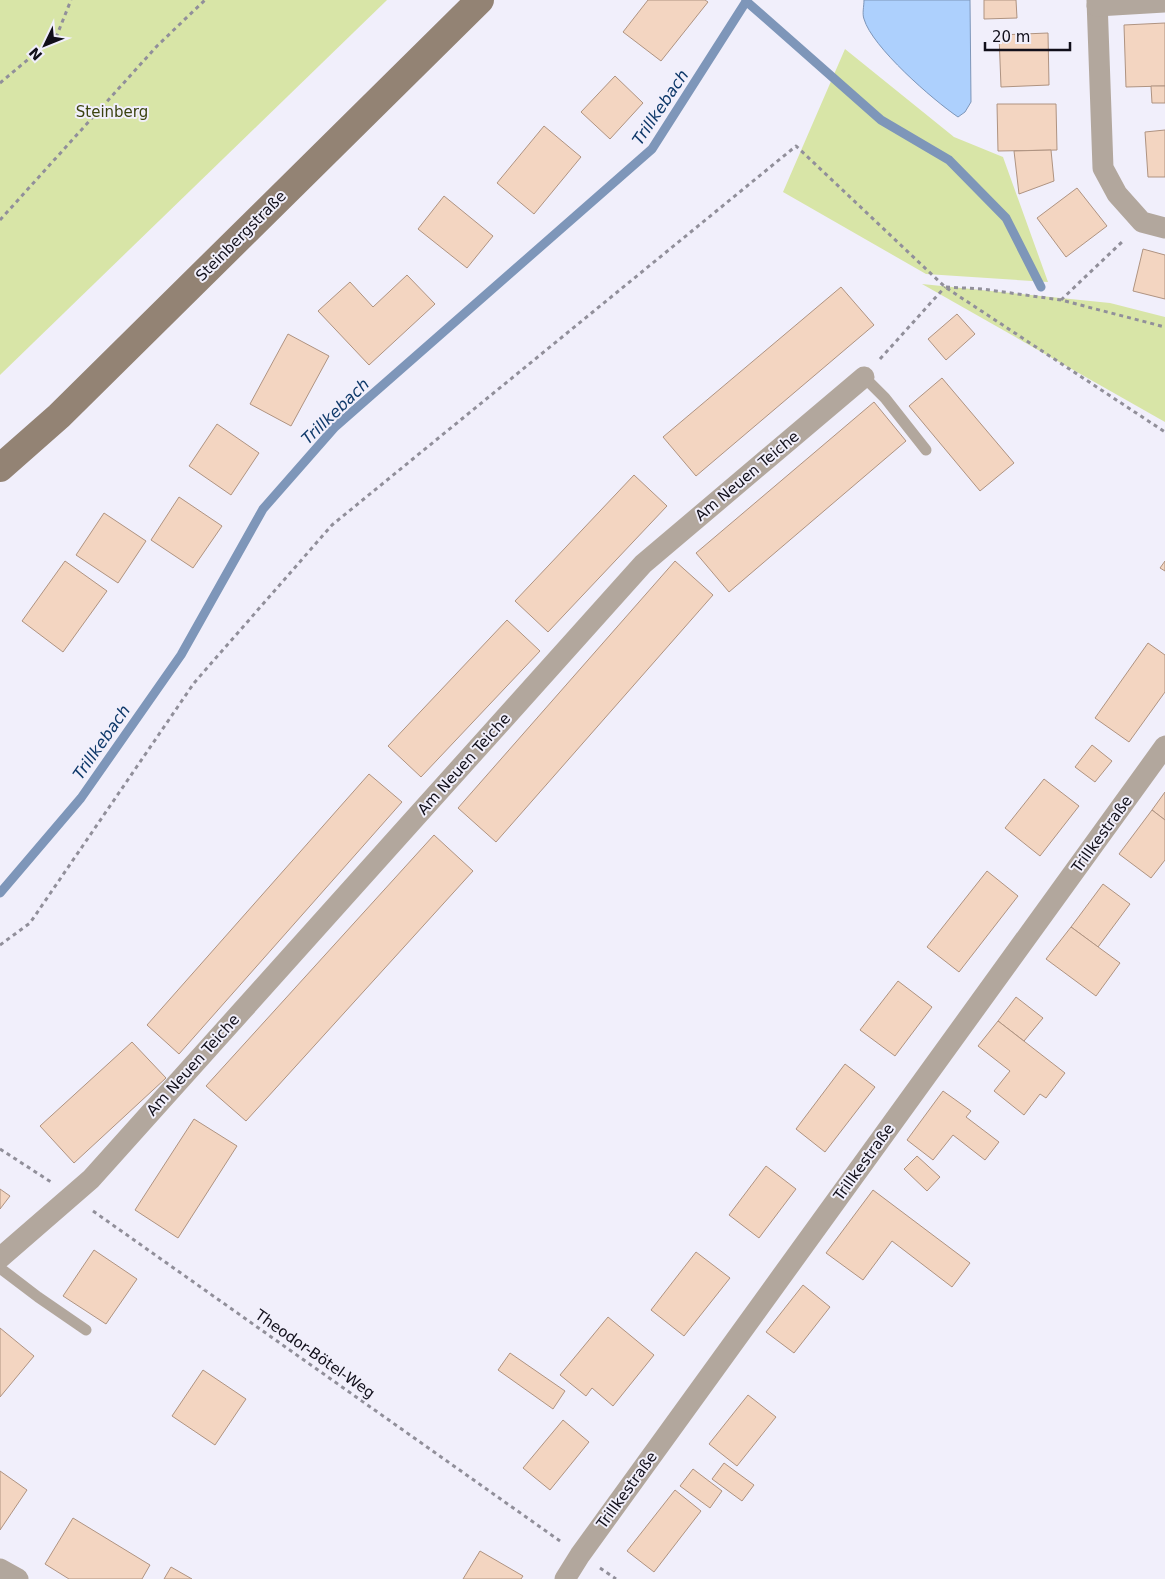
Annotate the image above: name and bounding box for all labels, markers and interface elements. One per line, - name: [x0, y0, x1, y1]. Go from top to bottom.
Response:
- north arrow: [20, 20, 70, 70]
- scale bar: [985, 20, 1070, 52]
- text: 20 m: [992, 28, 1030, 46]
- text: N: [26, 44, 45, 64]
- water label: Trillkebach: [628, 66, 692, 148]
- park label: Steinberg: [76, 103, 148, 121]
- street label: Steinbergstraße: [192, 187, 290, 285]
- water label: Trillkebach: [298, 374, 373, 448]
- street label: Am Neuen Teiche: [691, 427, 803, 525]
- water label: Trillkebach: [69, 701, 134, 783]
- street label: Am Neuen Teiche: [414, 710, 514, 818]
- street label: Trillkestraße: [1067, 792, 1136, 877]
- street label: Am Neuen Teiche: [143, 1011, 243, 1119]
- street label: Trillkestraße: [829, 1120, 898, 1205]
- street label: Theodor-Bötel-Weg: [251, 1305, 378, 1402]
- street label: Trillkestraße: [592, 1448, 661, 1533]

